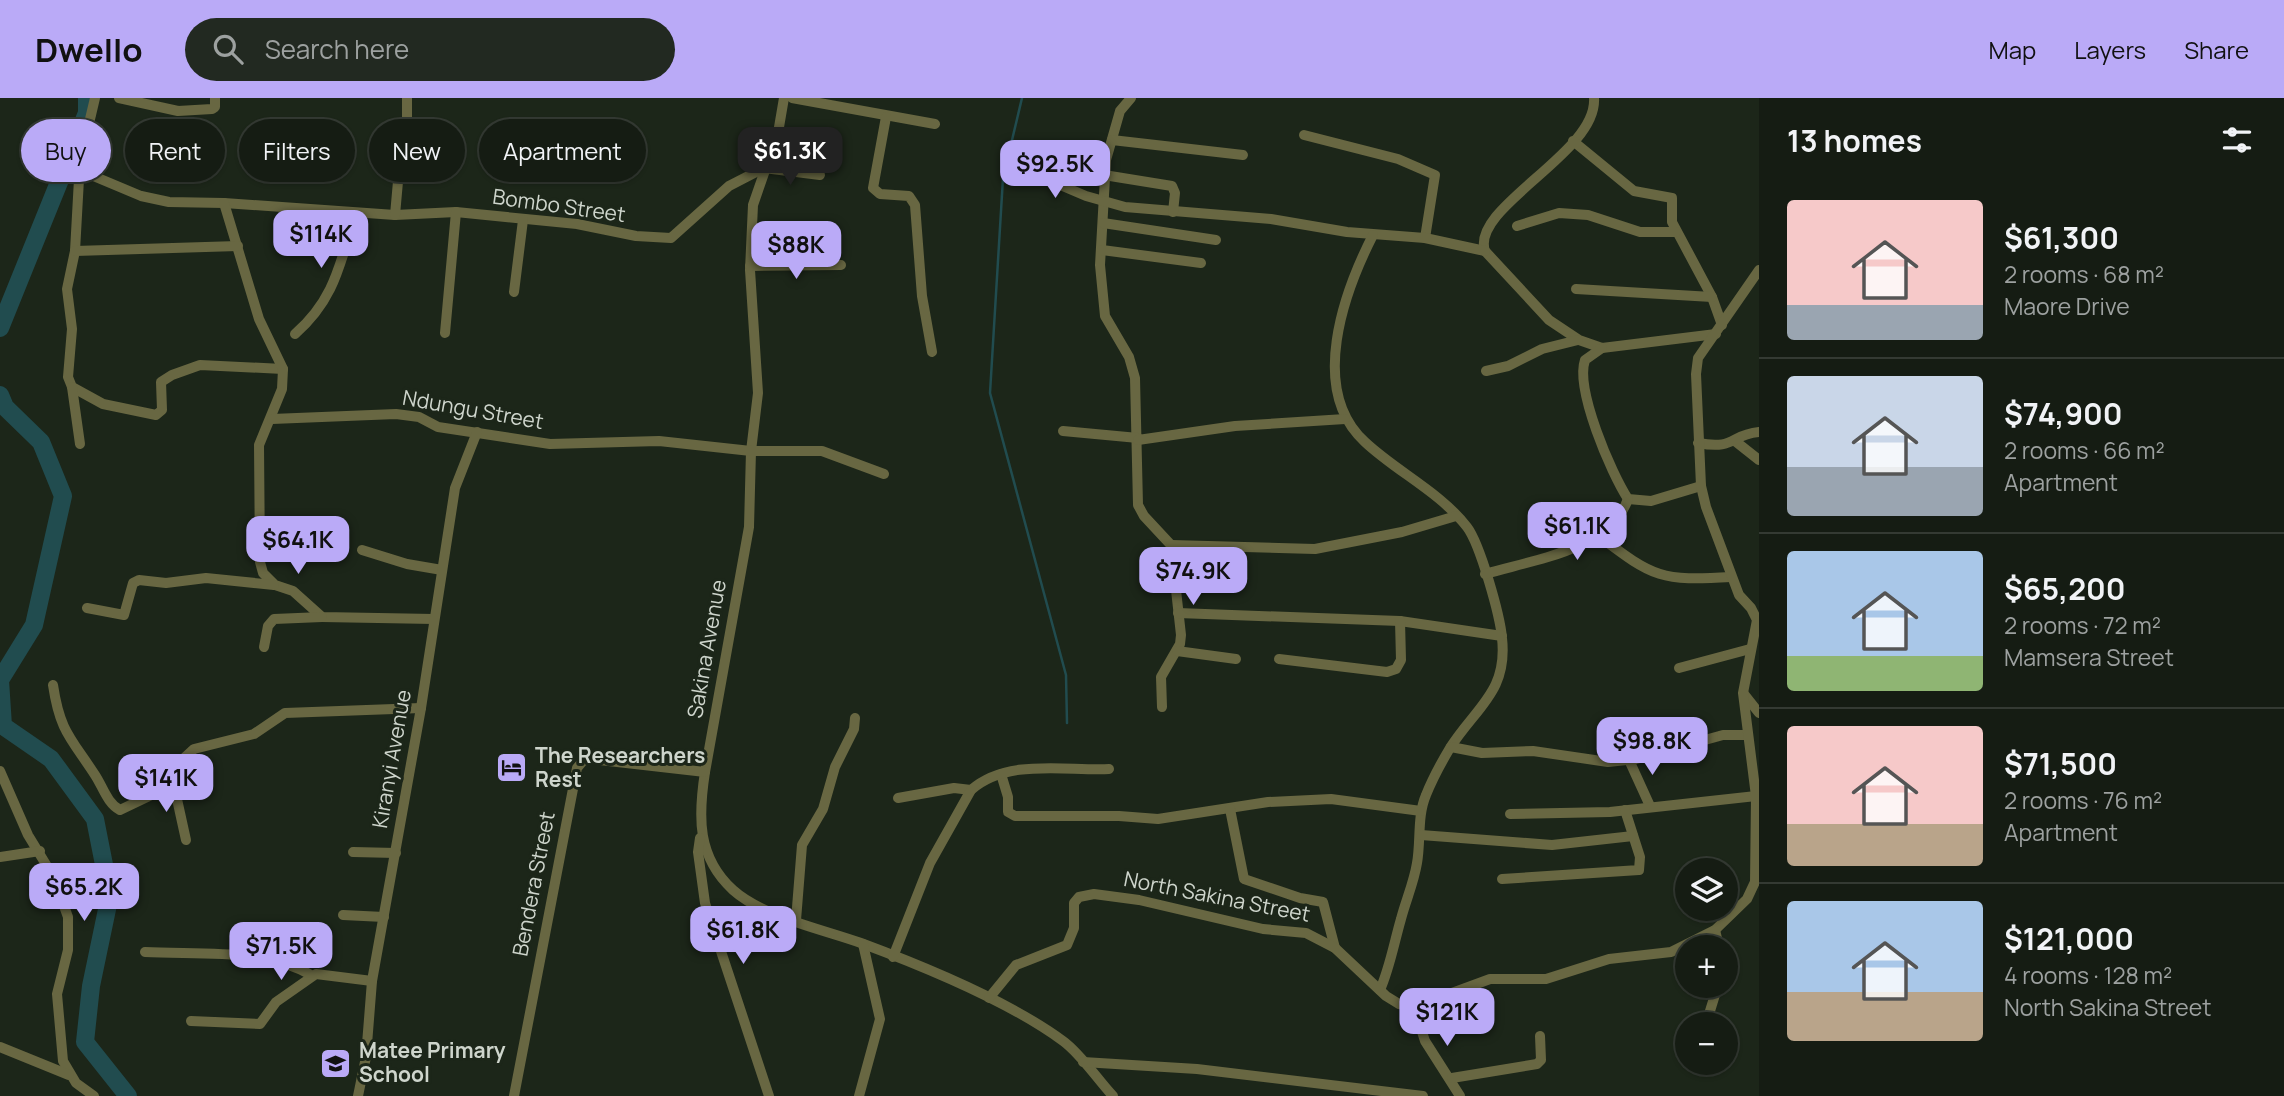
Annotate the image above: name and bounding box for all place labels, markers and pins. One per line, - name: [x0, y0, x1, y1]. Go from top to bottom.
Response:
- pin: $61.3K: [733, 127, 847, 187]
- pin: $92.5K: [998, 140, 1112, 200]
- pin: $114K: [272, 211, 370, 270]
- pin: $88K: [755, 222, 837, 281]
- pin: $61.1K: [1520, 503, 1634, 562]
- pin: $64.1K: [241, 517, 355, 576]
- pin: $74.9K: [1136, 547, 1250, 607]
- pin: $98.8K: [1595, 718, 1709, 777]
- place label: The Researchers Rest: [535, 741, 705, 793]
- hotel icon: The Researchers Rest: [495, 751, 529, 785]
- pin: $141K: [117, 754, 215, 814]
- pin: $65.2K: [27, 864, 141, 923]
- pin: $61.8K: [686, 906, 800, 966]
- pin: $71.5K: [224, 922, 338, 982]
- pin: $121K: [1398, 988, 1496, 1048]
- place label: Matee Primary School: [359, 1036, 506, 1088]
- school or university icon: Matee Primary School: [319, 1046, 353, 1080]

